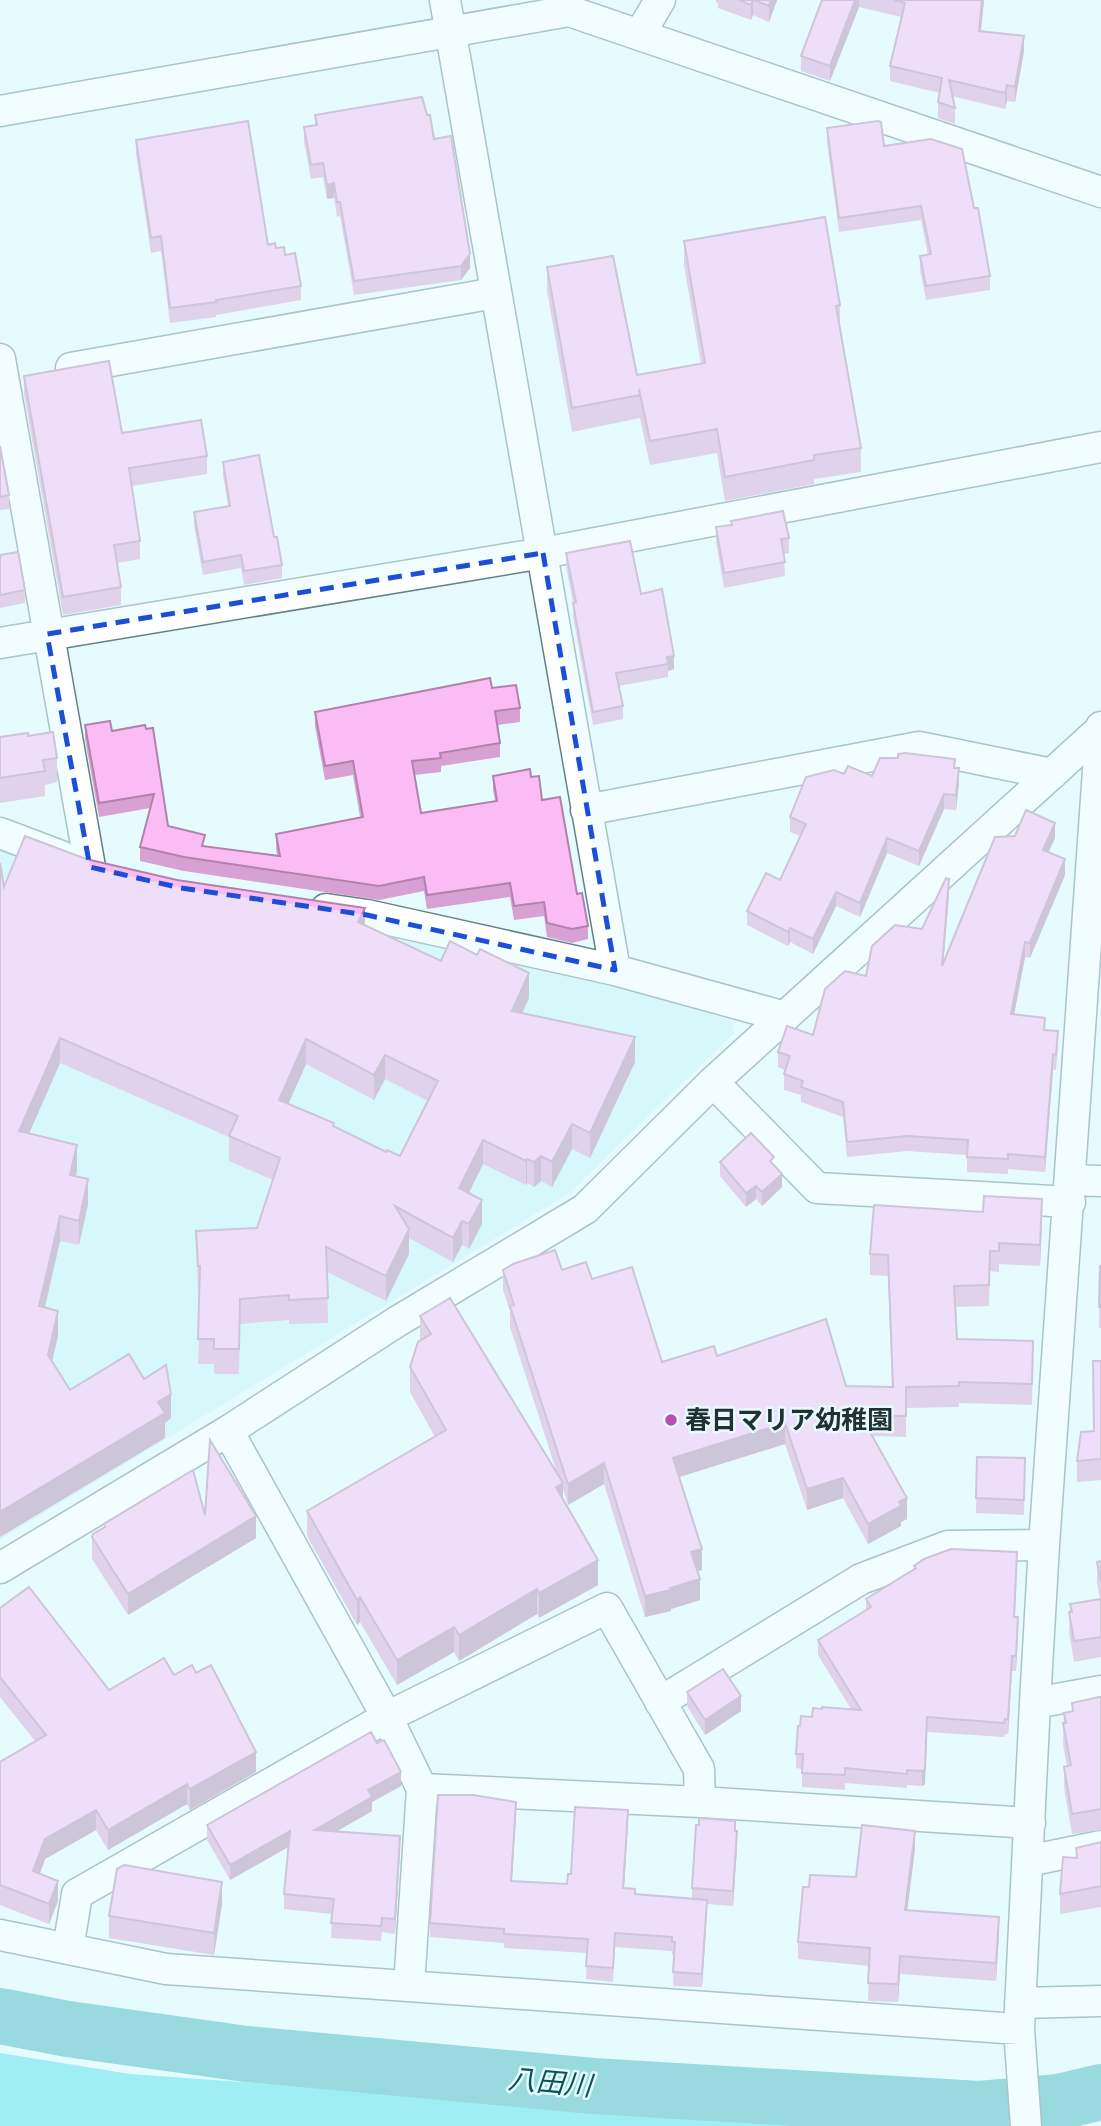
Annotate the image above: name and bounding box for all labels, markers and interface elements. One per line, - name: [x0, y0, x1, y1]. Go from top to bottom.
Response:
- place label: 春日マリア幼稚園: [685, 1406, 893, 1434]
- marker: 春日マリア幼稚園: [663, 1412, 679, 1428]
- water label: 八田川: [507, 2065, 596, 2102]

